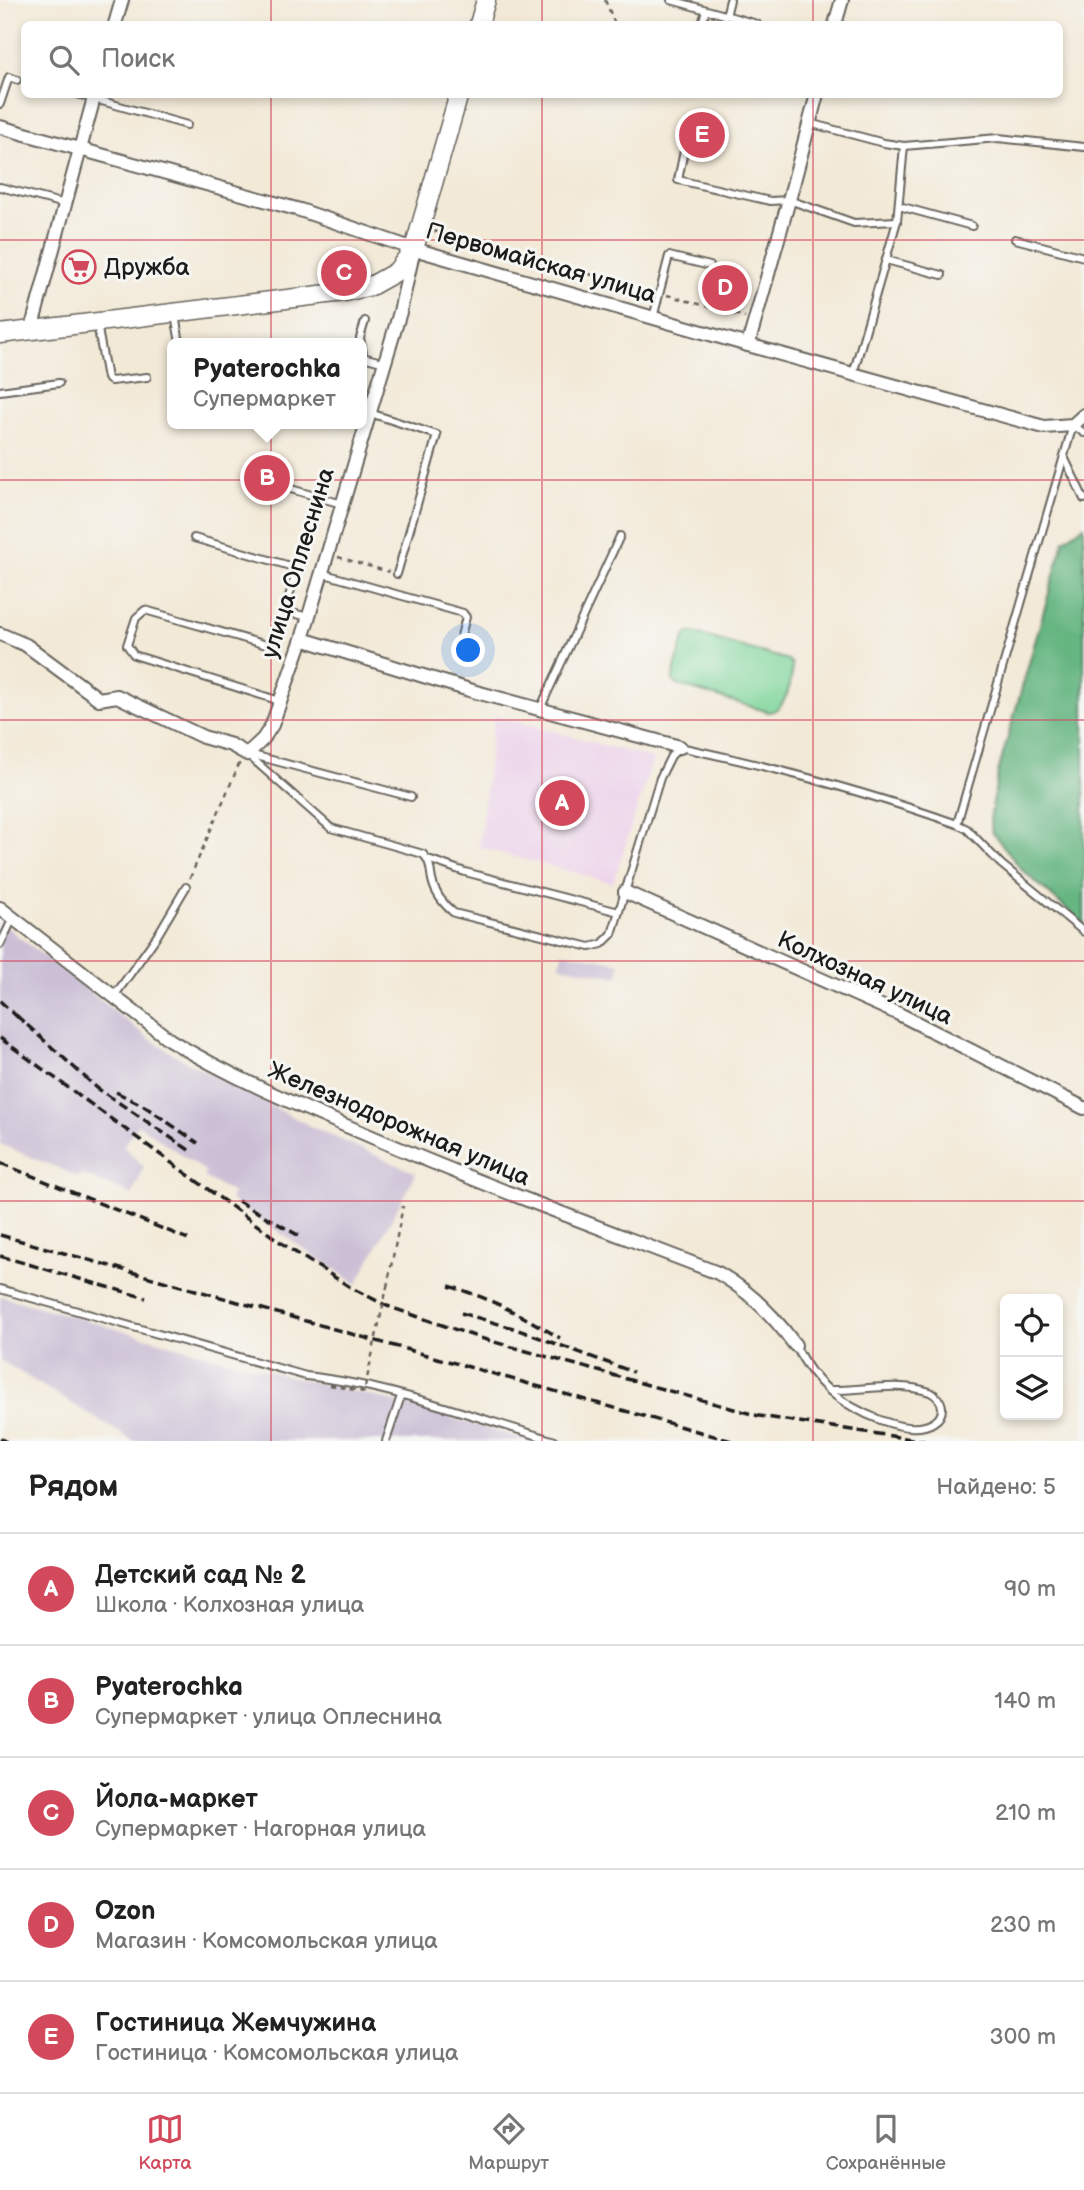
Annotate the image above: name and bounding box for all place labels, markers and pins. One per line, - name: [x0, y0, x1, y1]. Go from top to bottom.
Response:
- pin: E: [679, 109, 725, 161]
- pin: C: [321, 247, 367, 299]
- supermarket icon: Дружба: [60, 248, 98, 286]
- place label: Дружба: [104, 253, 190, 282]
- pin: D: [702, 262, 748, 314]
- pin: B: [244, 452, 290, 504]
- pin: A: [539, 777, 585, 829]

